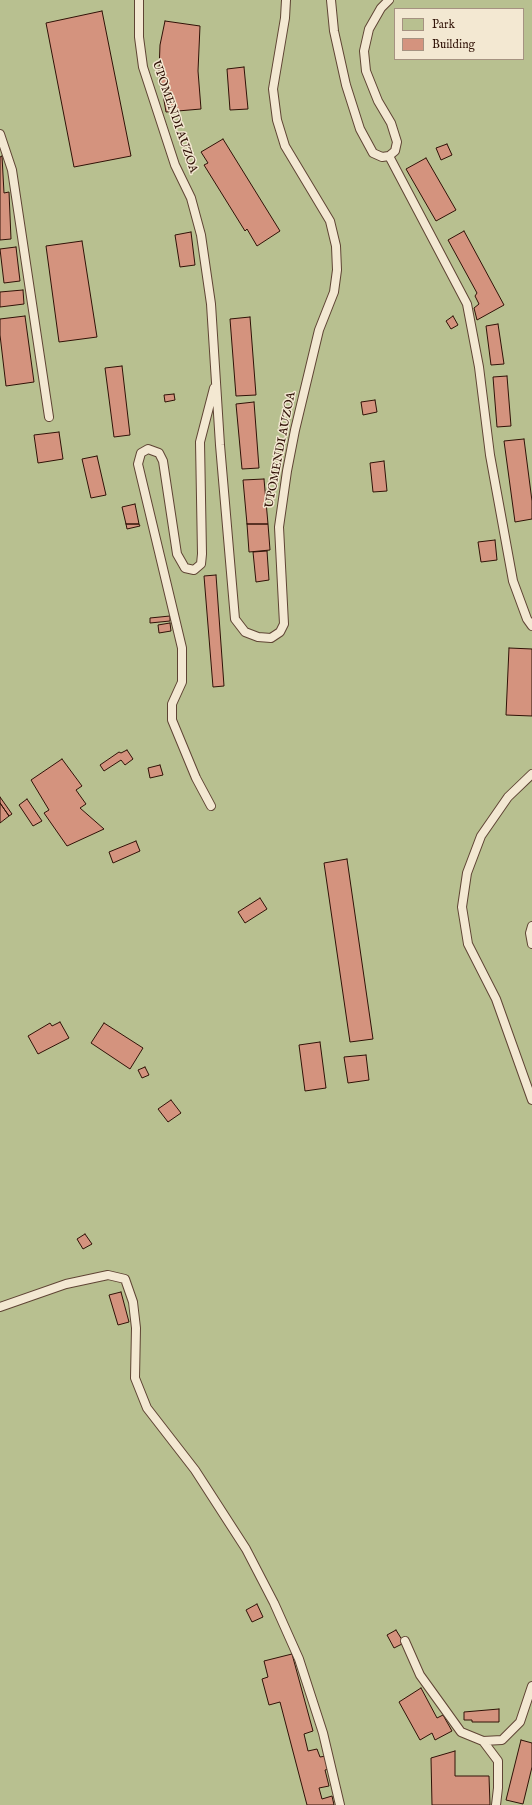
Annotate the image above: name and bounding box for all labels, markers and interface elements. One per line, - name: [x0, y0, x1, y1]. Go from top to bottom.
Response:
- legend: [394, 8, 524, 60]
- text: Park: [432, 17, 455, 32]
- text: Building: [432, 37, 475, 52]
- street label: UPOMENDI AUZOA: [148, 59, 200, 175]
- street label: UPOMENDI AUZOA: [263, 391, 299, 509]

